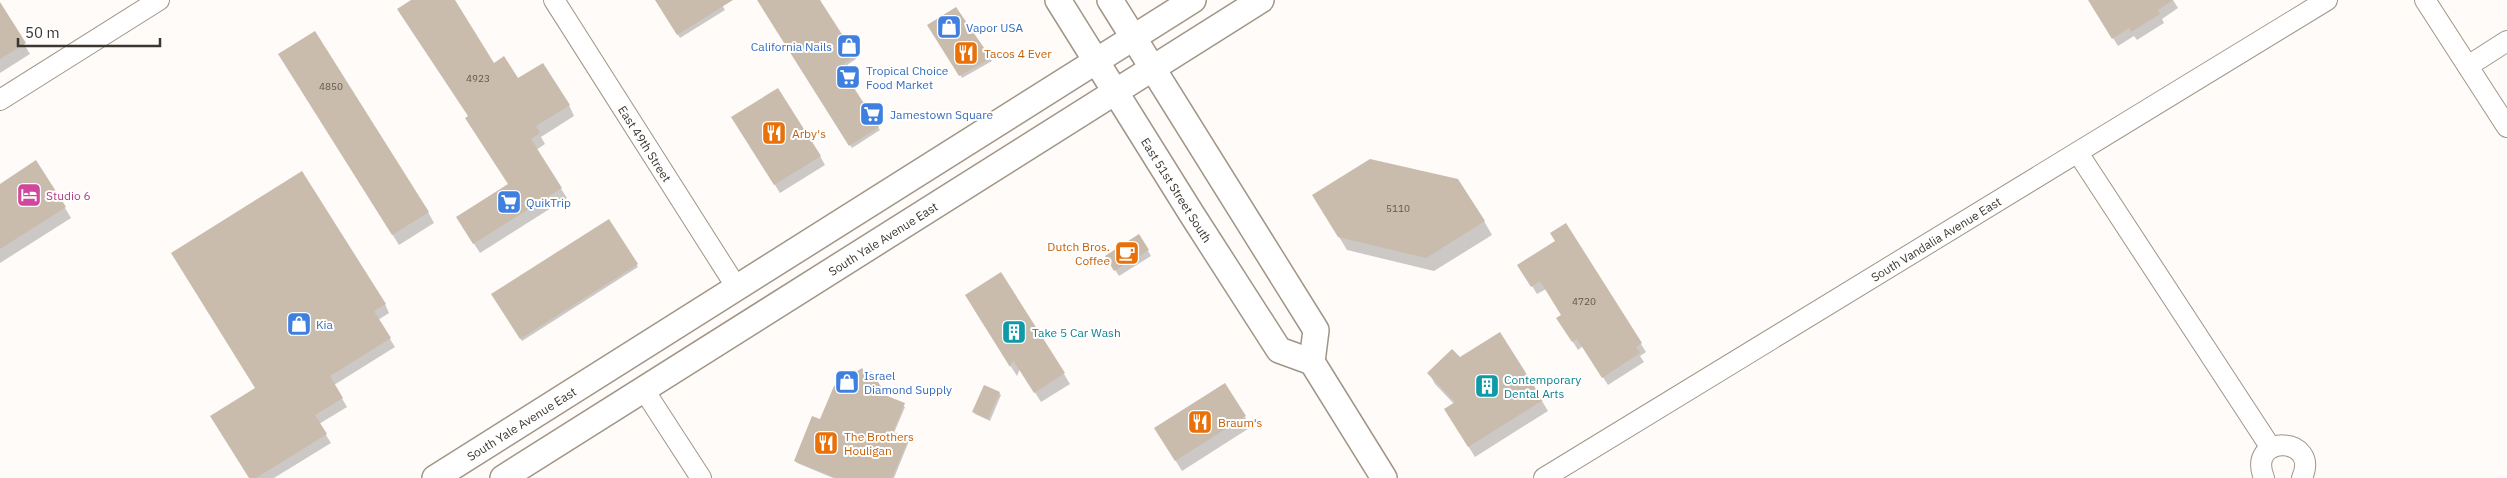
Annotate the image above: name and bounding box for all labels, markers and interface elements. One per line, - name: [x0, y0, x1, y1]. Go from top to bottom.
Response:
- shop icon: Vapor USA: [936, 14, 962, 40]
- scale bar: [18, 15, 160, 47]
- place label: Vapor USA: [966, 20, 1023, 35]
- text: 50 m: [25, 23, 60, 42]
- shop icon: California Nails: [836, 33, 862, 59]
- place label: California Nails: [751, 39, 832, 54]
- restaurant icon: Tacos 4 Ever: [953, 40, 979, 66]
- place label: Tacos 4 Ever: [984, 46, 1052, 61]
- place label: Tropical Choice Food Market: [866, 63, 949, 92]
- supermarket icon: Tropical Choice Food Market: [835, 64, 861, 90]
- house number: 4923: [466, 72, 490, 85]
- house number: 4850: [319, 80, 343, 93]
- supermarket icon: Jamestown Square: [859, 101, 885, 127]
- street label: East 49th Street: [615, 103, 675, 184]
- place label: Jamestown Square: [890, 107, 994, 122]
- restaurant icon: Arby's: [761, 120, 787, 146]
- place label: Arby's: [792, 126, 826, 141]
- street label: East 51st Street South: [1138, 135, 1215, 245]
- hotel icon: Studio 6: [16, 182, 42, 208]
- place label: Studio 6: [46, 188, 91, 203]
- supermarket icon: QuikTrip: [496, 189, 522, 215]
- street label: South Vandalia Avenue East: [1868, 193, 2004, 284]
- place label: QuikTrip: [526, 195, 571, 210]
- street label: South Yale Avenue East: [825, 198, 940, 279]
- house number: 5110: [1386, 202, 1410, 215]
- place label: Dutch Bros. Coffee: [1047, 239, 1110, 268]
- cafe icon: Dutch Bros. Coffee: [1114, 240, 1140, 266]
- house number: 4720: [1572, 295, 1596, 308]
- shop icon: Kia: [286, 311, 312, 337]
- place label: Kia: [316, 317, 334, 332]
- building icon: Take 5 Car Wash: [1001, 319, 1027, 345]
- place label: Take 5 Car Wash: [1032, 325, 1121, 340]
- place label: Israel Diamond Supply: [864, 368, 952, 397]
- shop icon: Israel Diamond Supply: [834, 369, 860, 395]
- place label: Contemporary Dental Arts: [1504, 372, 1581, 401]
- building icon: Contemporary Dental Arts: [1474, 373, 1500, 399]
- street label: South Yale Avenue East: [464, 384, 579, 464]
- restaurant icon: Braum's: [1187, 409, 1213, 435]
- place label: Braum's: [1218, 415, 1263, 430]
- place label: The Brothers Houligan: [844, 429, 914, 458]
- restaurant icon: The Brothers Houligan: [813, 430, 839, 456]

